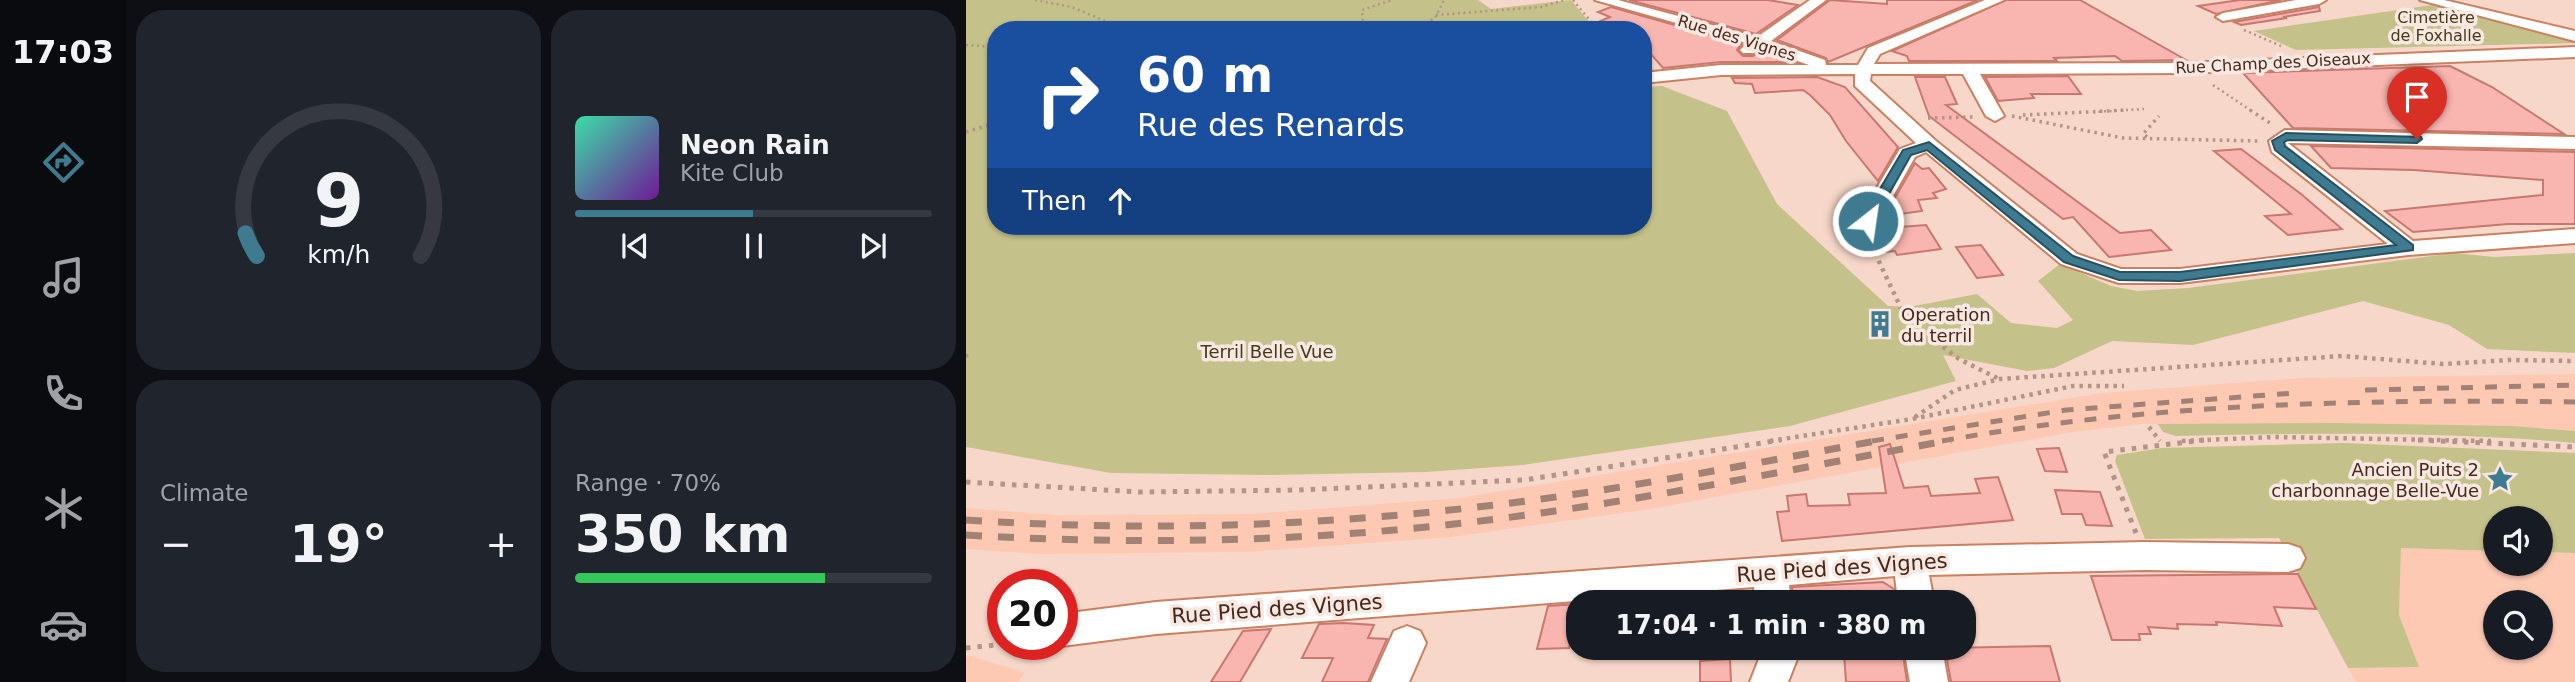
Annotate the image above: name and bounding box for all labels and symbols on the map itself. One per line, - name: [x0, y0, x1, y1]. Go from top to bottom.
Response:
- park label: Cimetière de Foxhalle: [2390, 8, 2482, 45]
- street label: Rue des Vignes: [1676, 11, 1798, 65]
- street label: Rue Champ des Oiseaux: [2175, 48, 2371, 78]
- pin: [2387, 67, 2447, 139]
- position arrow: [1831, 184, 1905, 258]
- place label: Operation du terril: [1901, 304, 1991, 346]
- building icon: Operation du terril: [1865, 309, 1895, 339]
- park label: Terril Belle Vue: [1199, 341, 1334, 362]
- place label: Ancien Puits 2 charbonnage Belle-Vue: [2271, 459, 2479, 501]
- place icon: Ancien Puits 2 charbonnage Belle-Vue: [2485, 464, 2515, 494]
- street label: Rue Pied des Vignes: [1736, 549, 1948, 587]
- speed limit sign: 20: [987, 569, 1078, 660]
- street label: Rue Pied des Vignes: [1171, 590, 1383, 628]

